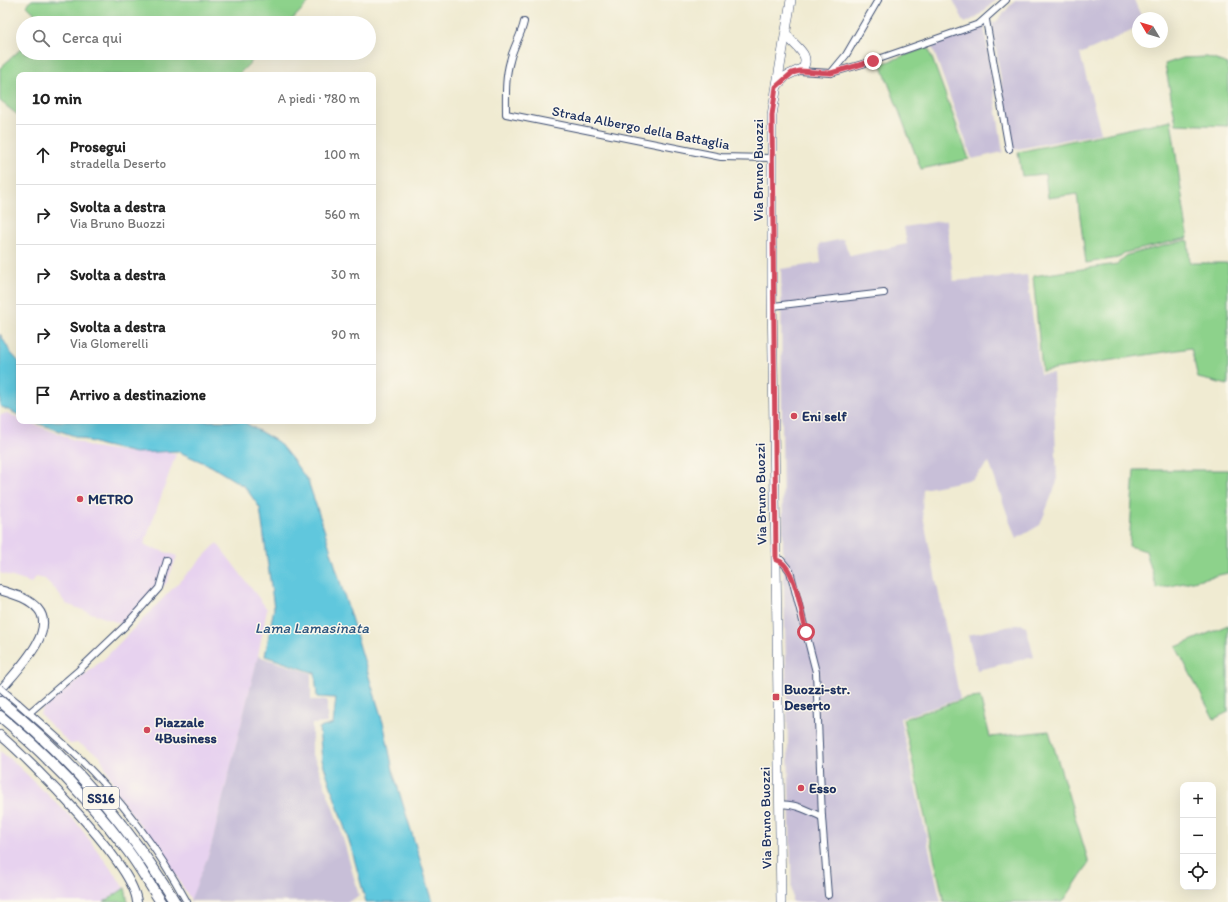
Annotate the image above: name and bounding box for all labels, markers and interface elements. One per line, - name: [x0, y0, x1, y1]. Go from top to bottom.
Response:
- north arrow: [1132, 12, 1168, 48]
- search box: [16, 16, 376, 60]
- icon: search: [30, 27, 52, 49]
- text: Cerca qui: [62, 29, 122, 47]
- route end: [864, 52, 882, 70]
- text: 10 min: [32, 88, 82, 108]
- text: A piedi · 780 m: [278, 91, 360, 106]
- street label: Strada Albergo della Battaglia: [551, 102, 732, 154]
- street label: Via Bruno Buozzi: [750, 119, 767, 221]
- text: Prosegui: [70, 138, 126, 156]
- icon: ahead: [32, 144, 54, 166]
- text: 100 m: [324, 147, 360, 162]
- text: stradella Deserto: [70, 156, 166, 171]
- text: Svolta a destra: [70, 198, 166, 216]
- icon: right: [32, 204, 54, 226]
- text: 560 m: [324, 207, 360, 222]
- text: Via Bruno Buozzi: [70, 216, 165, 231]
- icon: right: [32, 264, 54, 286]
- text: Svolta a destra: [70, 266, 166, 284]
- text: 30 m: [331, 267, 360, 282]
- text: Svolta a destra: [70, 318, 166, 336]
- icon: right: [32, 324, 54, 346]
- text: 90 m: [331, 327, 360, 342]
- text: Via Glomerelli: [70, 336, 148, 351]
- icon: arrive: [32, 384, 54, 406]
- text: Arrivo a destinazione: [70, 386, 206, 404]
- place label: Eni self: [802, 408, 847, 425]
- marker: Eni self: [789, 411, 799, 421]
- street label: Via Bruno Buozzi: [752, 443, 770, 545]
- place label: METRO: [88, 491, 133, 508]
- marker: METRO: [75, 494, 85, 504]
- water label: Lama Lamasinata: [255, 619, 369, 637]
- route start: [797, 623, 815, 641]
- place label: Buozzi-str. Deserto: [784, 681, 850, 714]
- marker: Buozzi-str. Deserto: [771, 692, 781, 702]
- place label: Piazzale 4Business: [155, 714, 217, 747]
- marker: Piazzale 4Business: [142, 725, 152, 735]
- street label: Via Bruno Buozzi: [757, 767, 775, 869]
- place label: Esso: [809, 780, 836, 797]
- map controls: [1180, 782, 1216, 890]
- button: +: [1180, 782, 1216, 818]
- marker: Esso: [796, 783, 806, 793]
- road number: SS16: [83, 787, 119, 809]
- button: −: [1180, 818, 1216, 854]
- button: locate: [1180, 854, 1216, 890]

